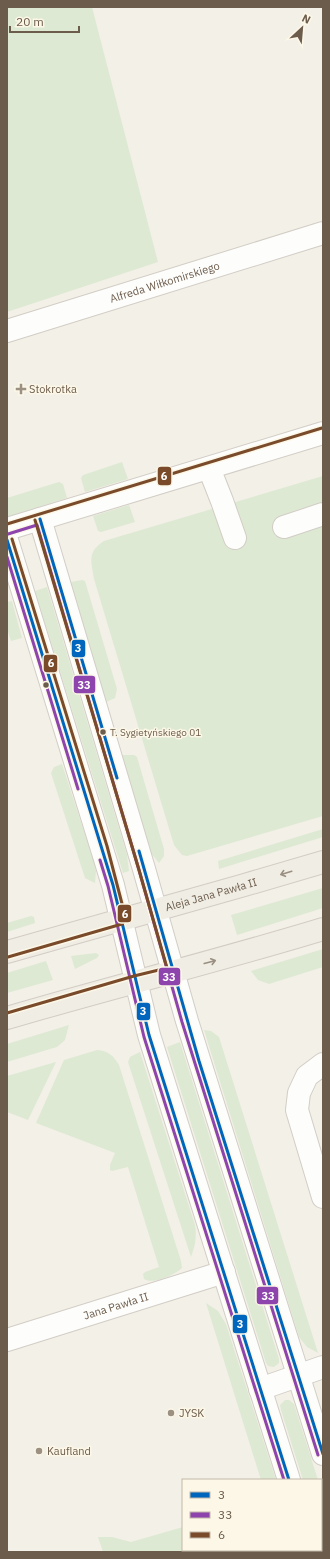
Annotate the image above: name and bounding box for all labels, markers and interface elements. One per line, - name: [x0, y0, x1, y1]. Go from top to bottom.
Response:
- scale bar: [10, 8, 79, 34]
- north arrow: [282, 8, 322, 48]
- text: N: [300, 11, 313, 27]
- text: 20 m: [16, 14, 44, 29]
- street label: Alfreda Wiłkomirskiego: [108, 259, 221, 306]
- place label: Stokrotka: [29, 382, 77, 396]
- marker: Stokrotka: [16, 384, 26, 394]
- line badge: 6: [157, 466, 172, 486]
- text: 6: [161, 469, 168, 483]
- line badge: 3: [71, 639, 86, 658]
- text: 3: [75, 641, 81, 655]
- line badge: 6: [43, 654, 58, 673]
- text: 6: [48, 656, 55, 670]
- line badge: 33: [73, 675, 96, 694]
- text: 33: [77, 678, 91, 692]
- unlabelled marker: [41, 680, 51, 690]
- place label: T. Sygietyńskiego 01: [110, 726, 201, 739]
- marker: T. Sygietyńskiego 01: [98, 727, 108, 737]
- one-way arrow: [279, 870, 292, 877]
- street label: Aleja Jana Pawła II: [164, 875, 259, 914]
- line badge: 6: [117, 904, 132, 923]
- text: 6: [122, 907, 129, 921]
- one-way arrow: [204, 958, 217, 965]
- line badge: 33: [158, 967, 181, 986]
- text: 33: [162, 970, 176, 984]
- line badge: 3: [136, 1002, 151, 1021]
- text: 3: [140, 1004, 146, 1018]
- line badge: 33: [256, 1286, 279, 1305]
- street label: Jana Pawła II: [82, 1289, 150, 1323]
- text: 33: [261, 1289, 275, 1303]
- line badge: 3: [232, 1314, 248, 1334]
- text: 3: [237, 1317, 243, 1331]
- place label: JYSK: [179, 1406, 204, 1420]
- marker: JYSK: [166, 1408, 176, 1418]
- place label: Kaufland: [47, 1444, 91, 1458]
- marker: Kaufland: [34, 1446, 44, 1456]
- legend: [182, 1479, 322, 1551]
- text: 3: [218, 1487, 225, 1502]
- text: 33: [218, 1507, 232, 1522]
- text: 6: [218, 1527, 225, 1542]

